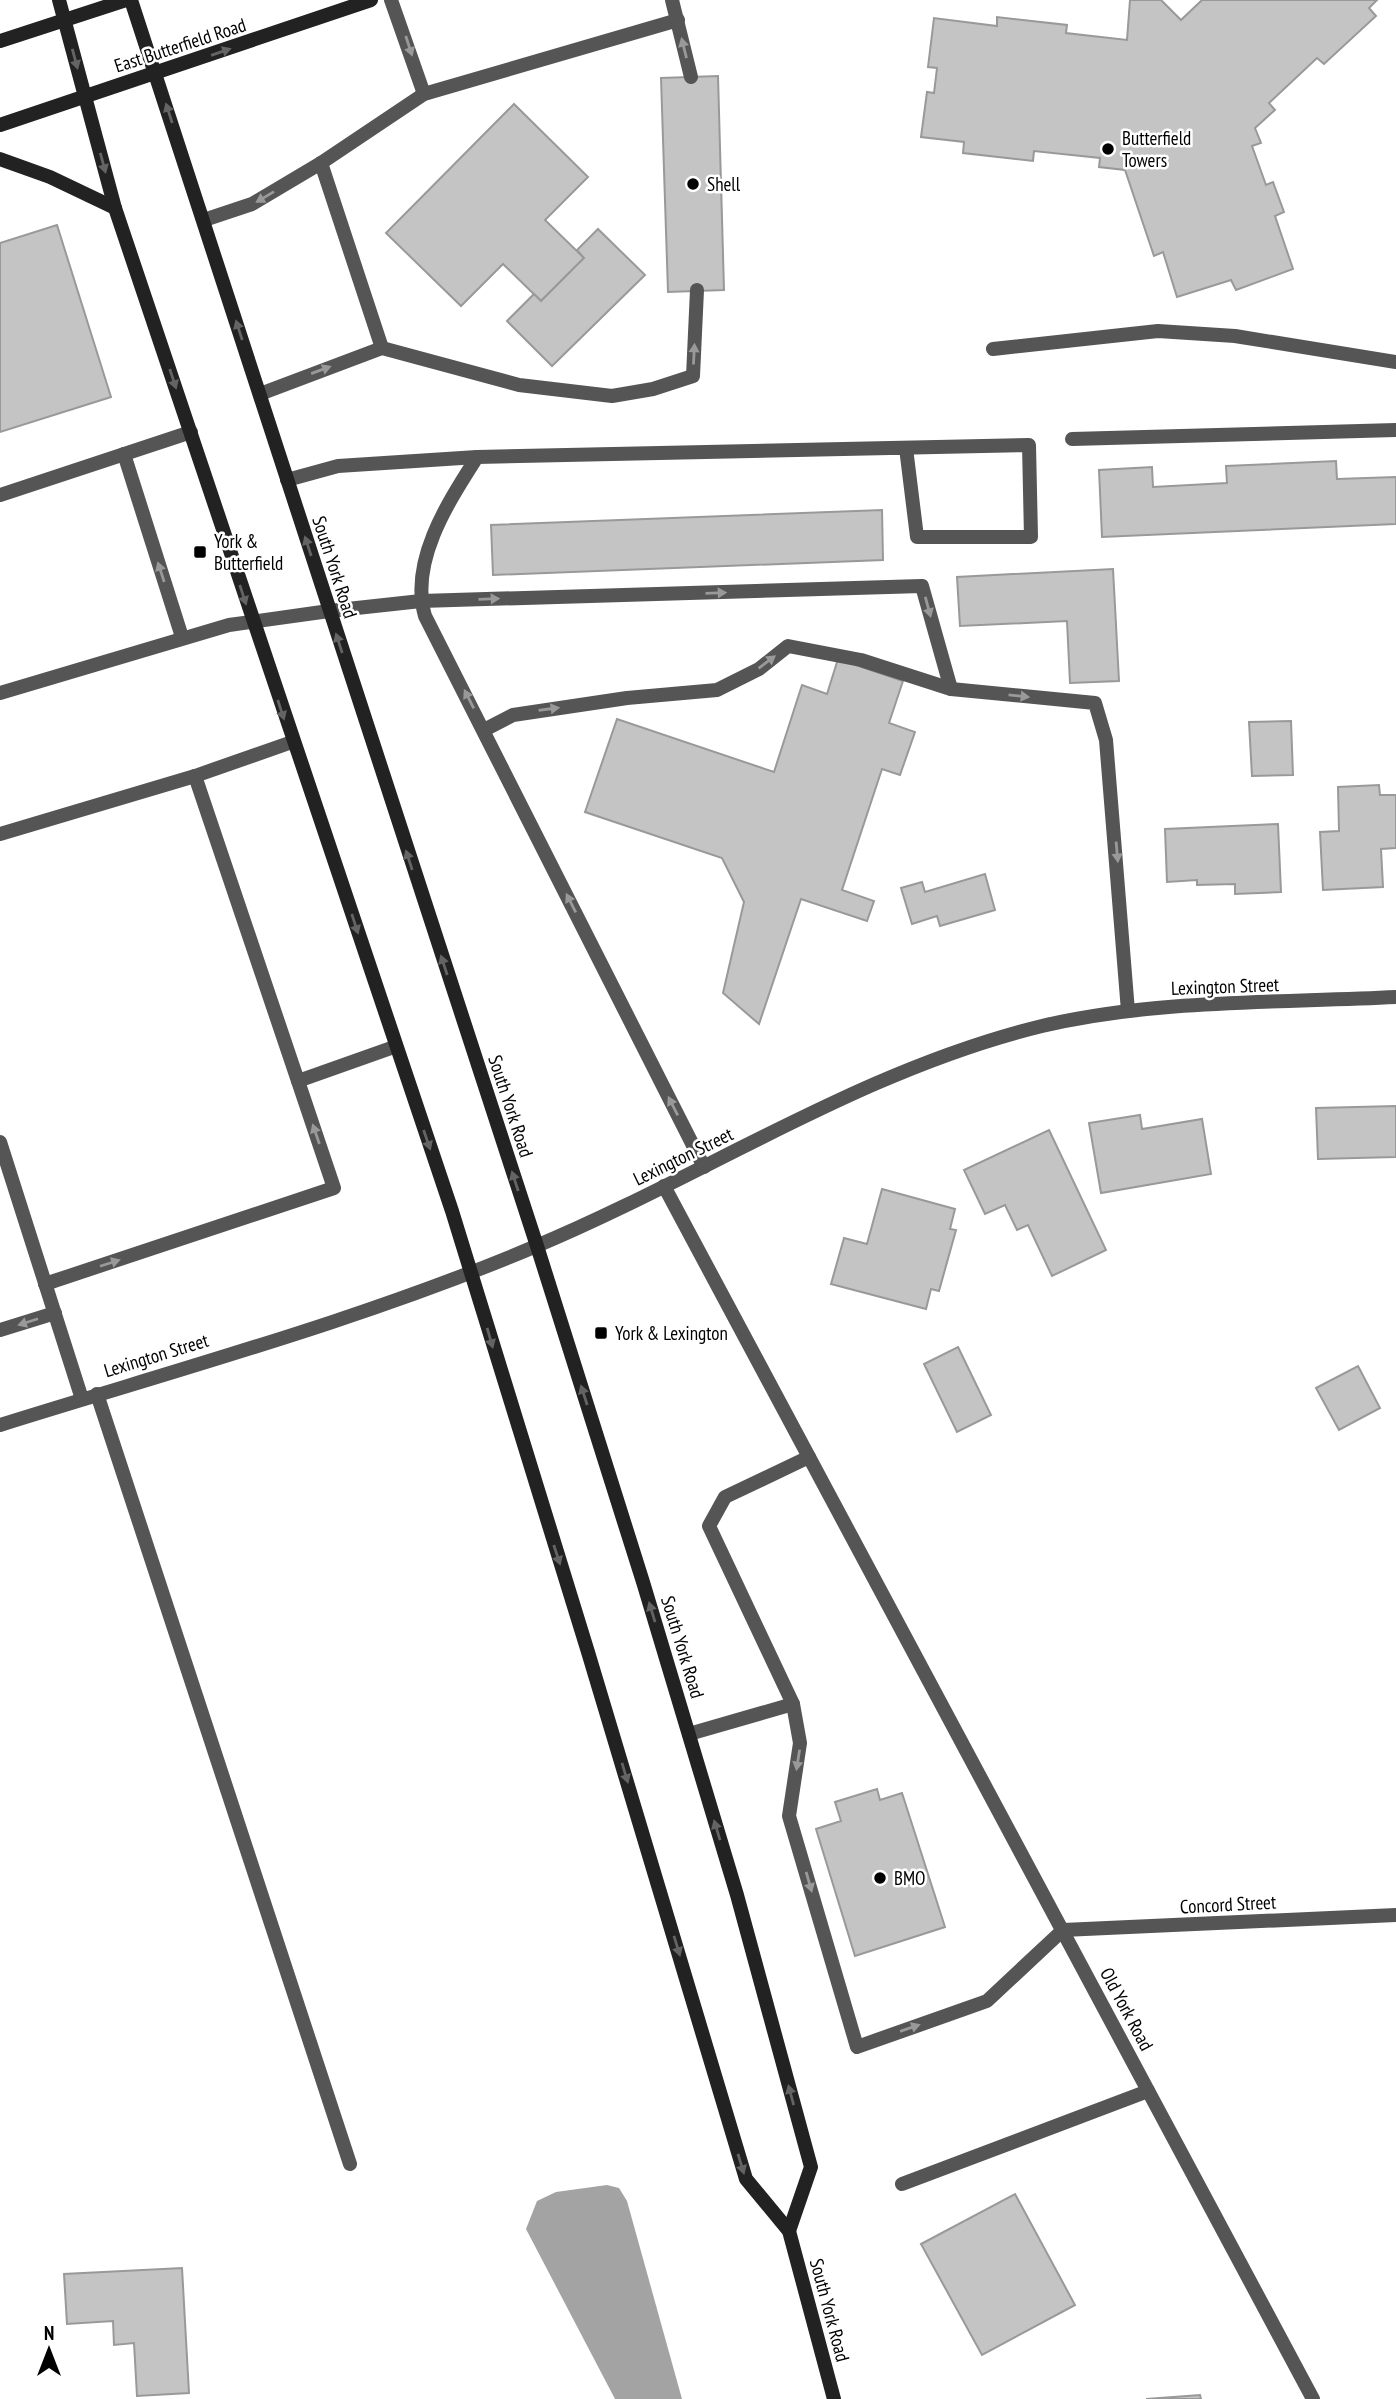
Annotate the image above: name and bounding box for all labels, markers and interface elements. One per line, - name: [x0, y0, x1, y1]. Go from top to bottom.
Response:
- street label: East Butterfield Road: [111, 12, 249, 78]
- one-way arrow: [404, 36, 415, 57]
- one-way arrow: [679, 37, 690, 59]
- one-way arrow: [210, 46, 231, 57]
- one-way arrow: [70, 48, 80, 69]
- one-way arrow: [163, 103, 174, 124]
- place label: Butterfield Towers: [1122, 126, 1191, 172]
- marker: Butterfield Towers: [1100, 141, 1116, 157]
- one-way arrow: [98, 152, 109, 174]
- place label: Shell: [707, 172, 741, 196]
- marker: Shell: [685, 176, 701, 192]
- one-way arrow: [255, 191, 274, 203]
- one-way arrow: [233, 319, 244, 340]
- one-way arrow: [689, 343, 700, 365]
- one-way arrow: [310, 365, 331, 376]
- one-way arrow: [168, 369, 179, 390]
- street label: South York Road: [307, 513, 363, 621]
- place label: York & Butterfield: [214, 529, 283, 575]
- one-way arrow: [302, 536, 313, 557]
- marker: York & Butterfield: [192, 544, 208, 560]
- one-way arrow: [156, 561, 166, 582]
- one-way arrow: [239, 585, 249, 606]
- one-way arrow: [706, 587, 728, 598]
- one-way arrow: [478, 594, 500, 605]
- one-way arrow: [923, 596, 934, 618]
- one-way arrow: [333, 633, 344, 654]
- one-way arrow: [758, 654, 776, 669]
- one-way arrow: [463, 689, 475, 709]
- one-way arrow: [1008, 690, 1030, 701]
- one-way arrow: [276, 699, 287, 720]
- one-way arrow: [538, 704, 560, 715]
- one-way arrow: [1112, 841, 1123, 863]
- one-way arrow: [404, 849, 414, 870]
- one-way arrow: [566, 893, 577, 913]
- one-way arrow: [350, 914, 360, 935]
- one-way arrow: [438, 955, 449, 976]
- street label: Lexington Street: [1171, 972, 1280, 1000]
- street label: South York Road: [483, 1052, 539, 1160]
- one-way arrow: [668, 1096, 679, 1116]
- street label: Lexington Street: [629, 1121, 738, 1190]
- one-way arrow: [310, 1124, 321, 1145]
- one-way arrow: [422, 1129, 433, 1150]
- one-way arrow: [509, 1171, 520, 1192]
- one-way arrow: [100, 1257, 121, 1267]
- one-way arrow: [17, 1317, 38, 1327]
- place label: York & Lexington: [615, 1321, 728, 1345]
- marker: York & Lexington: [593, 1325, 609, 1341]
- street label: Lexington Street: [101, 1328, 212, 1382]
- one-way arrow: [485, 1328, 495, 1349]
- one-way arrow: [578, 1384, 588, 1405]
- one-way arrow: [553, 1545, 563, 1566]
- street label: South York Road: [656, 1593, 710, 1701]
- one-way arrow: [647, 1601, 657, 1622]
- one-way arrow: [792, 1749, 803, 1771]
- one-way arrow: [620, 1762, 630, 1783]
- one-way arrow: [712, 1819, 722, 1840]
- place label: BMO: [894, 1866, 925, 1890]
- marker: BMO: [872, 1870, 888, 1886]
- one-way arrow: [804, 1872, 814, 1893]
- street label: Concord Street: [1179, 1889, 1277, 1919]
- one-way arrow: [672, 1936, 682, 1957]
- street label: Old York Road: [1095, 1963, 1159, 2055]
- one-way arrow: [899, 2022, 920, 2033]
- one-way arrow: [785, 2084, 796, 2106]
- one-way arrow: [737, 2154, 747, 2175]
- street label: South York Road: [805, 2256, 855, 2364]
- north arrow: [14, 2315, 84, 2385]
- text: N: [44, 2321, 54, 2345]

